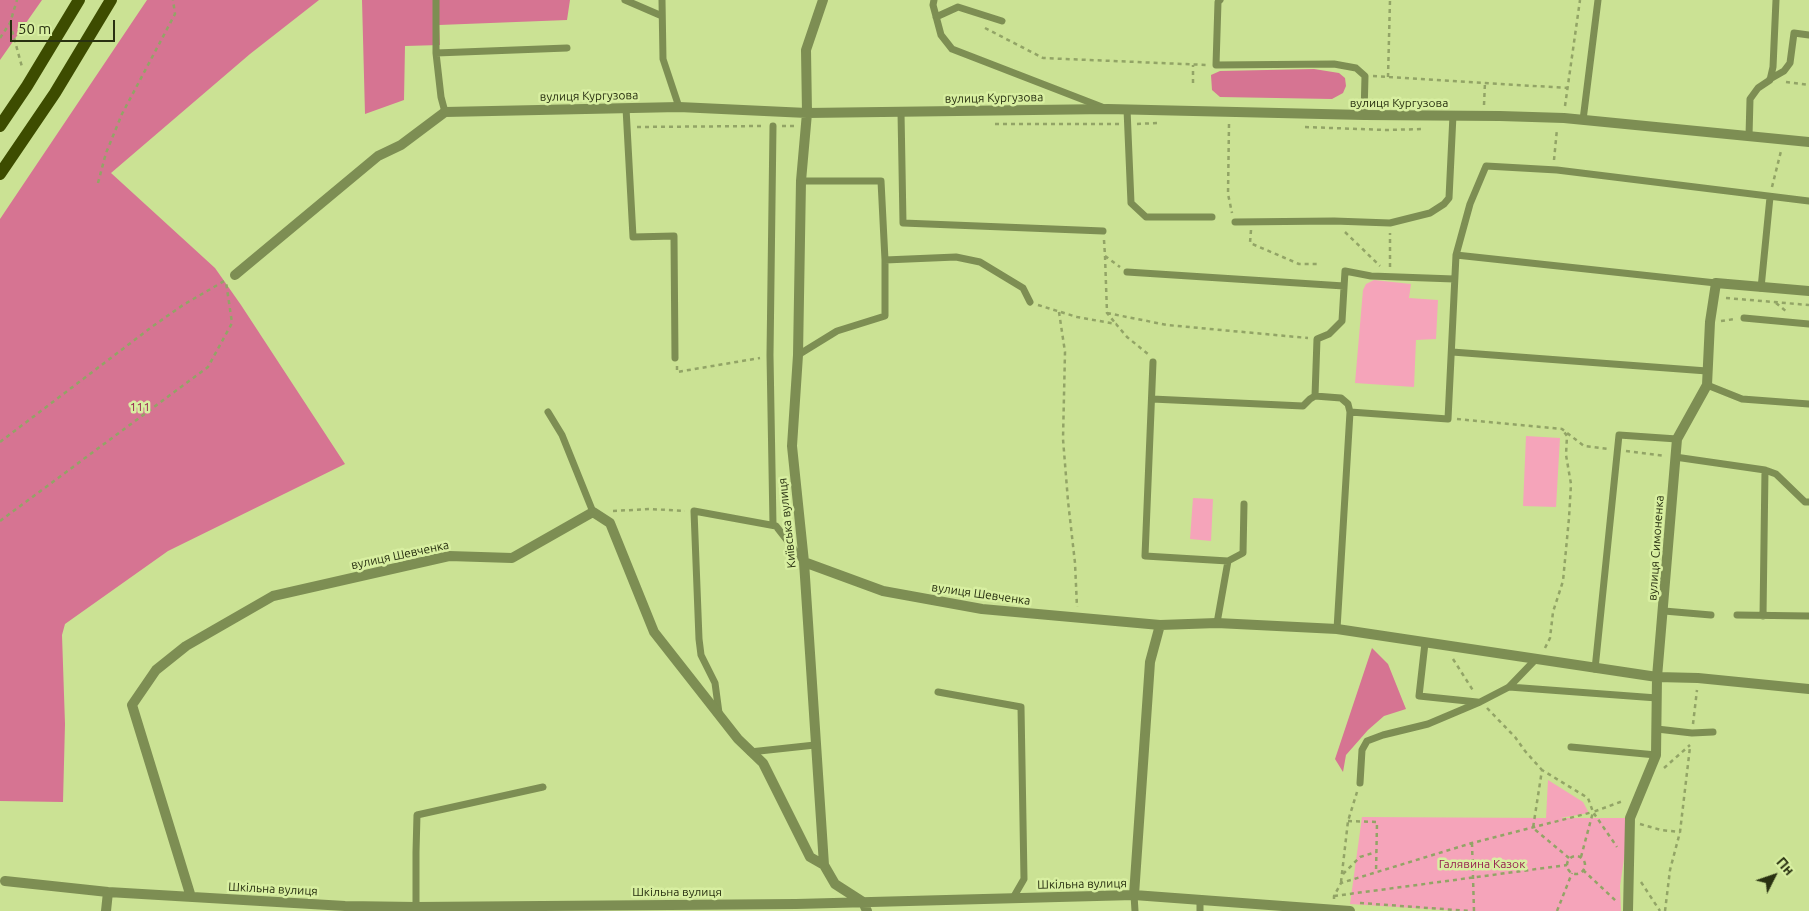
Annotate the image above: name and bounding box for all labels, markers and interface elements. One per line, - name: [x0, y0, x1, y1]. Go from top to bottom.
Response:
- scale bar: [12, 10, 118, 42]
- text: 50 m: [18, 20, 51, 37]
- street label: вулиця Кургузова: [540, 88, 638, 104]
- street label: вулиця Кургузова: [945, 90, 1043, 106]
- street label: вулиця Кургузова: [1350, 96, 1448, 110]
- park label: 111: [130, 400, 150, 414]
- street label: Київська вулиця: [775, 477, 799, 569]
- street label: вулиця Симоненка: [1645, 495, 1667, 601]
- street label: вулиця Шевченка: [350, 538, 450, 572]
- street label: вулиця Шевченка: [931, 580, 1031, 608]
- north arrow: [1749, 851, 1799, 901]
- text: Пн: [1773, 854, 1797, 878]
- park label: Галявина Казок: [1439, 857, 1525, 871]
- street label: Шкільна вулиця: [1037, 876, 1127, 892]
- street label: Шкільна вулиця: [228, 879, 318, 899]
- street label: Шкільна вулиця: [632, 885, 722, 899]

